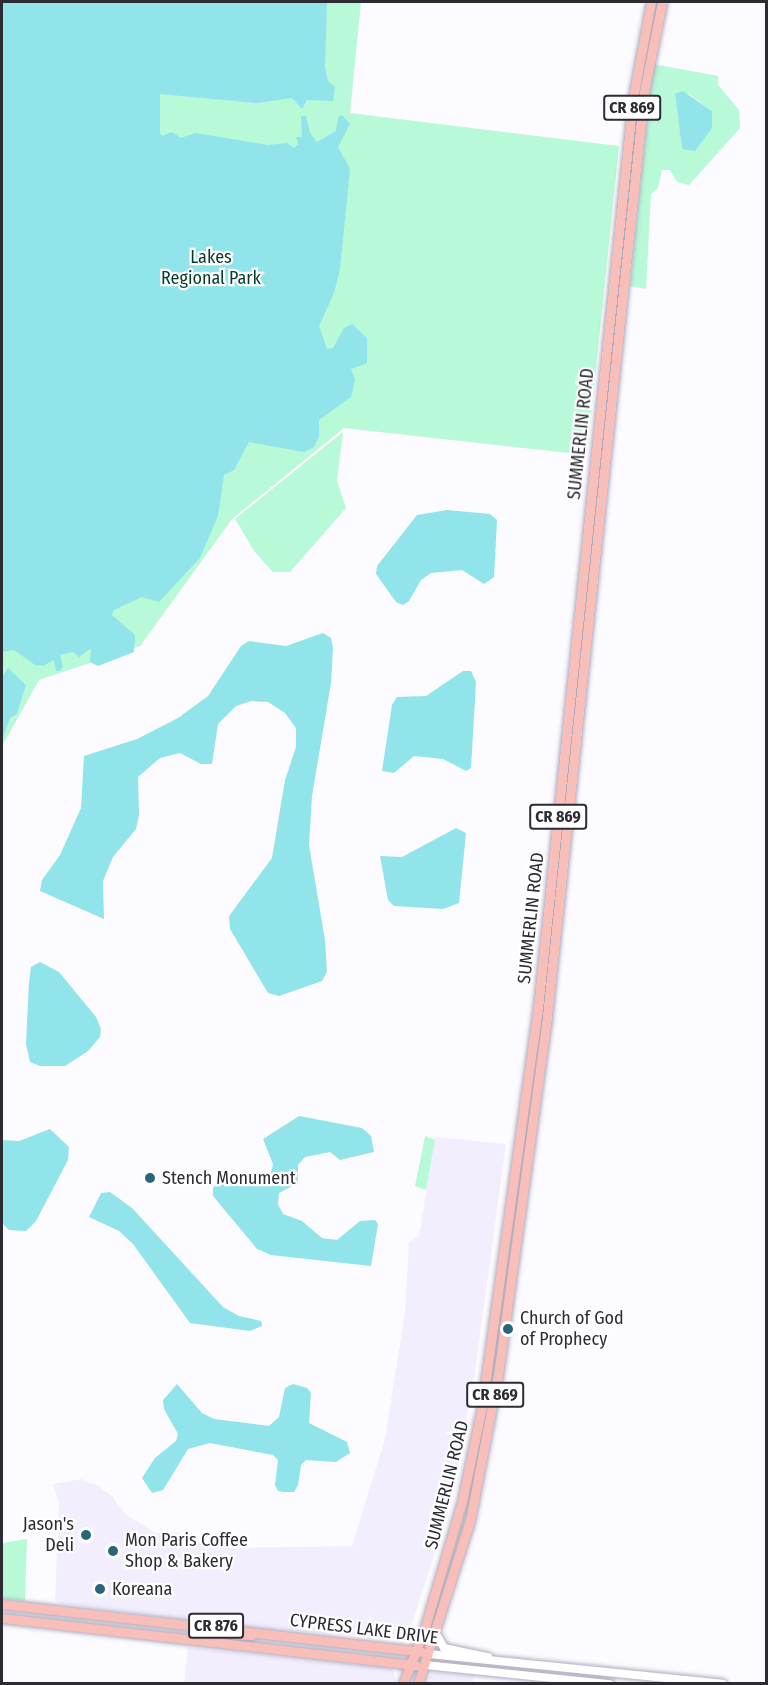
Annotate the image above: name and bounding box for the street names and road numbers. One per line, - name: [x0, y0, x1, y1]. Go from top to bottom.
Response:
- road number: CR 869: [602, 95, 662, 121]
- street label: SUMMERLIN ROAD: [563, 367, 599, 501]
- road number: CR 869: [528, 804, 588, 830]
- street label: SUMMERLIN ROAD: [513, 851, 549, 985]
- road number: CR 869: [465, 1382, 525, 1408]
- street label: SUMMERLIN ROAD: [421, 1418, 473, 1552]
- street label: CYPRESS LAKE DRIVE: [289, 1609, 439, 1649]
- road number: CR 876: [188, 1613, 244, 1639]

